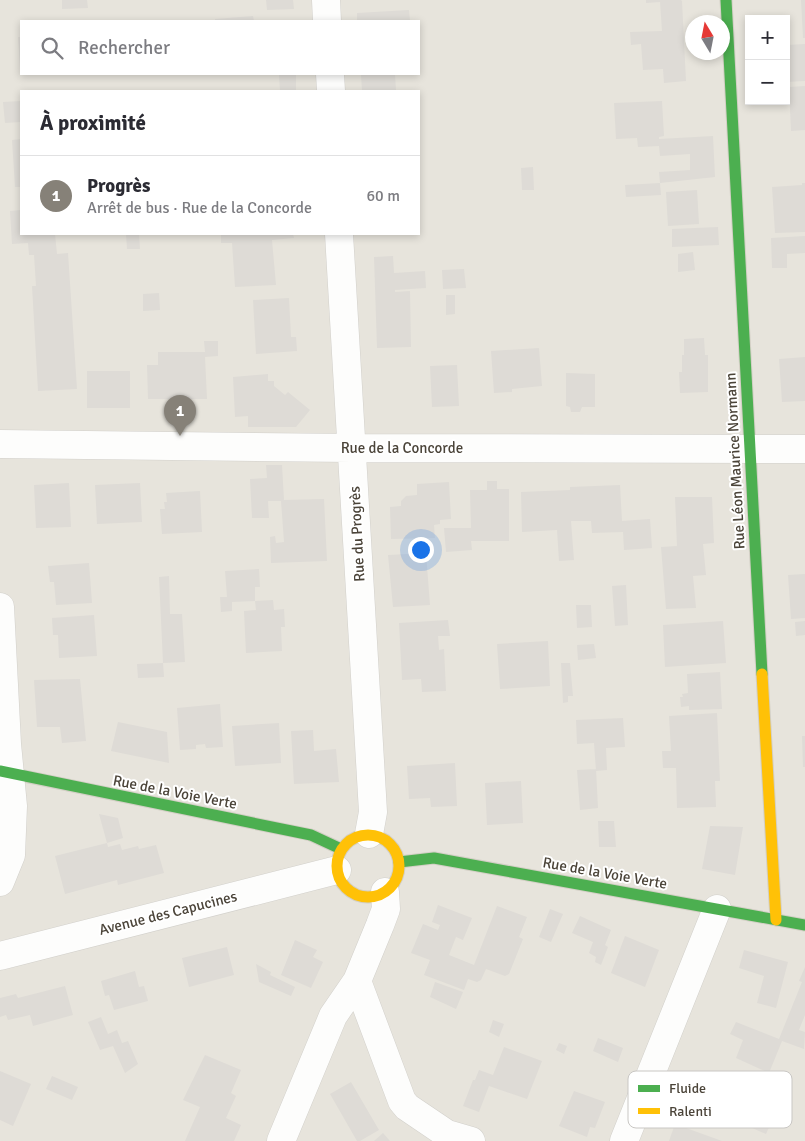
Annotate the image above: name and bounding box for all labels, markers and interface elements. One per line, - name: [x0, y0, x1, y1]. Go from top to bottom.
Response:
- north arrow: [685, 15, 730, 60]
- map controls: [745, 15, 790, 105]
- button: +: [745, 15, 790, 60]
- search box: [20, 20, 420, 75]
- icon: search: [38, 34, 66, 62]
- text: Rechercher: [78, 36, 170, 60]
- button: −: [745, 60, 790, 105]
- text: À proximité: [40, 110, 146, 136]
- text: Progrès: [87, 174, 150, 198]
- text: 1: [52, 186, 60, 206]
- text: 60 m: [366, 186, 400, 206]
- text: Arrêt de bus · Rue de la Concorde: [87, 198, 312, 218]
- street label: Rue Léon Maurice Normann: [721, 372, 749, 550]
- pin: 1: [164, 395, 196, 436]
- street label: Rue de la Concorde: [341, 439, 463, 457]
- street label: Rue du Progrès: [345, 485, 368, 582]
- your location: [408, 537, 434, 563]
- street label: Rue de la Voie Verte: [111, 771, 239, 813]
- street label: Rue de la Voie Verte: [541, 853, 669, 893]
- street label: Avenue des Capucines: [97, 887, 239, 939]
- legend: [628, 1071, 792, 1128]
- text: Fluide: [669, 1080, 706, 1097]
- text: Ralenti: [669, 1103, 712, 1120]

